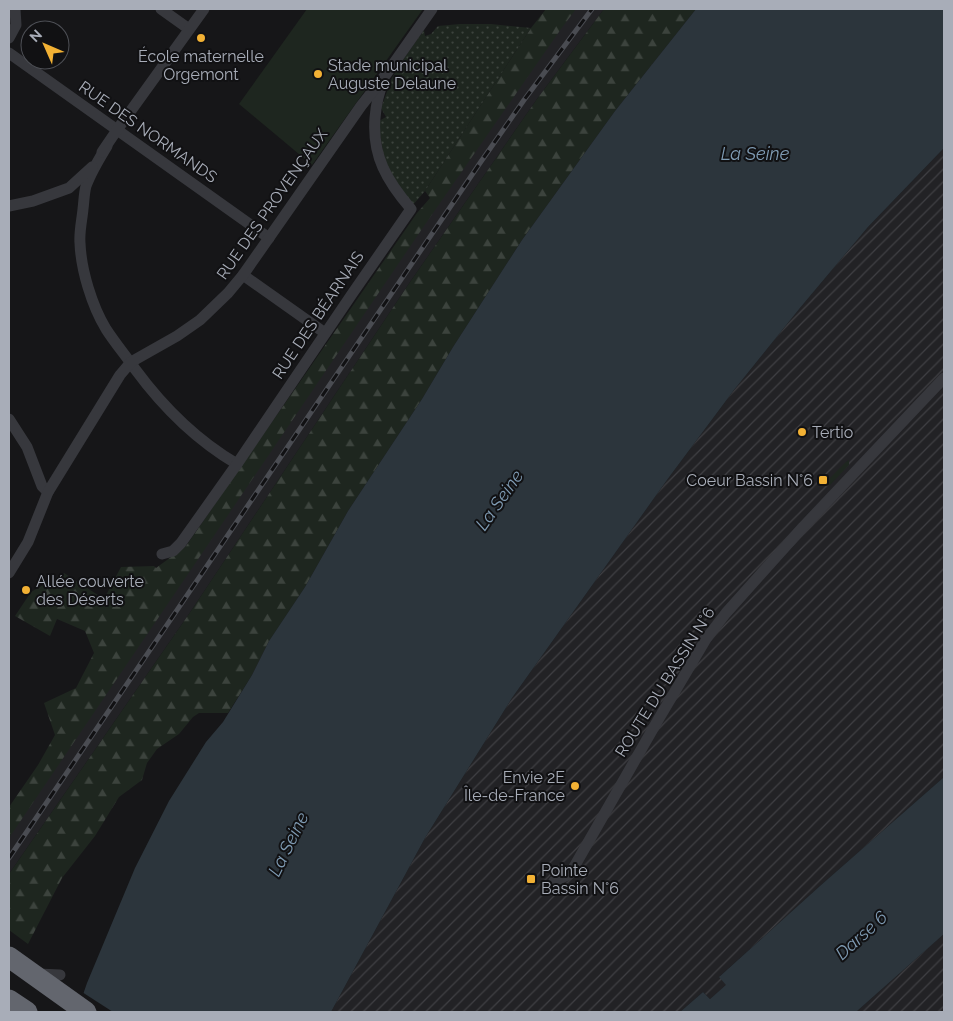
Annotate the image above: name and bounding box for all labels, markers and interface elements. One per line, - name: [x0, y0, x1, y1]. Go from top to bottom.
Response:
- north arrow: [20, 20, 70, 70]
- text: N: [26, 26, 45, 45]
- marker: École maternelle Orgemont: [195, 32, 207, 44]
- place label: École maternelle Orgemont: [138, 46, 264, 84]
- place label: Stade municipal Auguste Delaune: [328, 56, 456, 93]
- marker: Stade municipal Auguste Delaune: [312, 68, 324, 80]
- street label: RUE DES NORMANDS: [75, 77, 221, 187]
- street label: RUE DES PROVENÇAUX: [213, 124, 332, 283]
- water label: La Seine: [721, 143, 790, 164]
- street label: RUE DES BÉARNAIS: [267, 247, 368, 382]
- place label: Tertio: [812, 423, 853, 442]
- marker: Tertio: [796, 426, 808, 438]
- water label: La Seine: [471, 466, 527, 534]
- place label: Coeur Bassin N°6: [686, 471, 813, 490]
- marker: Coeur Bassin N°6: [817, 474, 829, 486]
- place label: Allée couverte des Déserts: [36, 572, 144, 609]
- marker: Allée couverte des Déserts: [20, 584, 32, 596]
- street label: ROUTE DU BASSIN N°6: [611, 604, 719, 760]
- place label: Envie 2E Île-de-France: [464, 768, 565, 805]
- marker: Envie 2E Île-de-France: [569, 780, 581, 792]
- water label: La Seine: [264, 808, 313, 879]
- place label: Pointe Bassin N°6: [541, 861, 619, 898]
- marker: Pointe Bassin N°6: [525, 873, 537, 885]
- water label: Darse 6: [831, 906, 892, 964]

